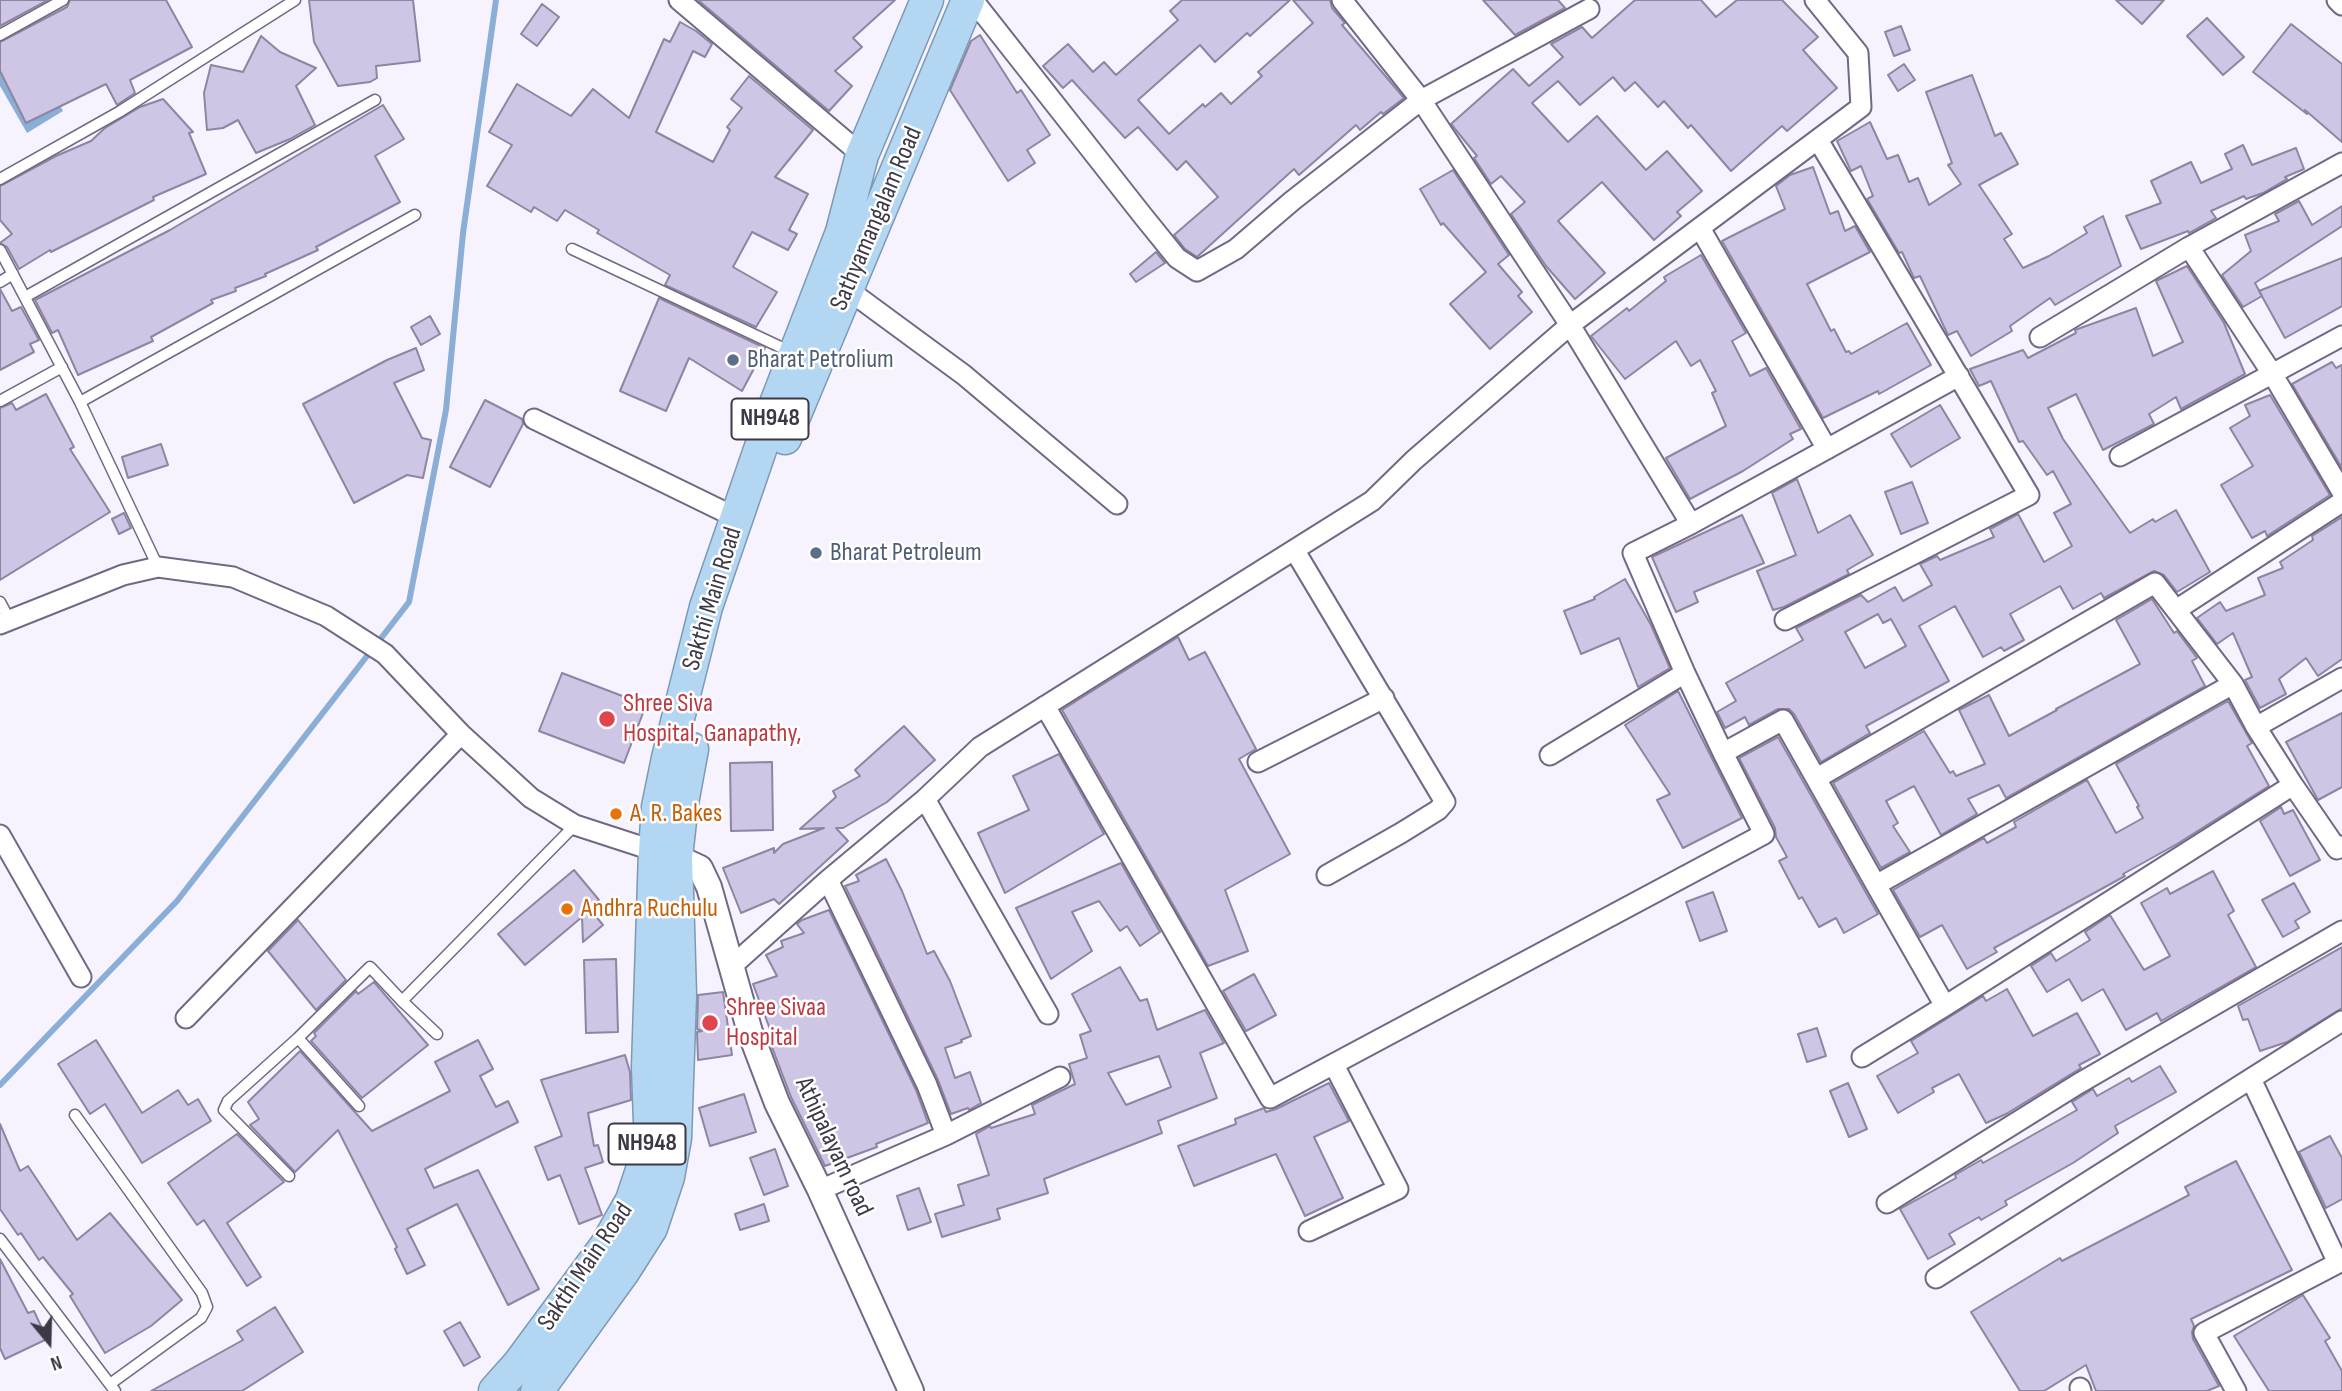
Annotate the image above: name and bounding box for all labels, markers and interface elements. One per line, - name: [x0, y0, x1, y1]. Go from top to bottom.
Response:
- street label: Sathyamangalam Road: [824, 122, 930, 316]
- place label: Bharat Petrolium: [747, 344, 894, 376]
- marker: Bharat Petrolium: [725, 352, 741, 368]
- road number: NH948: [732, 398, 808, 440]
- street label: Sakthi Main Road: [676, 524, 750, 674]
- place label: Bharat Petroleum: [830, 537, 982, 569]
- marker: Bharat Petroleum: [808, 545, 824, 561]
- place label: Shree Siva Hospital, Ganapathy,: [623, 688, 801, 750]
- marker: Shree Siva Hospital, Ganapathy,: [597, 709, 617, 729]
- place label: A. R. Bakes: [630, 798, 722, 830]
- marker: A. R. Bakes: [608, 806, 624, 822]
- place label: Andhra Ruchulu: [581, 893, 718, 925]
- marker: Andhra Ruchulu: [559, 901, 575, 917]
- place label: Shree Sivaa Hospital: [726, 992, 826, 1054]
- marker: Shree Sivaa Hospital: [700, 1013, 720, 1033]
- street label: Athipalayam road: [787, 1073, 879, 1221]
- road number: NH948: [608, 1124, 686, 1164]
- street label: Sakthi Main Road: [532, 1197, 640, 1337]
- north arrow: [14, 1307, 84, 1377]
- text: N: [47, 1350, 65, 1375]

